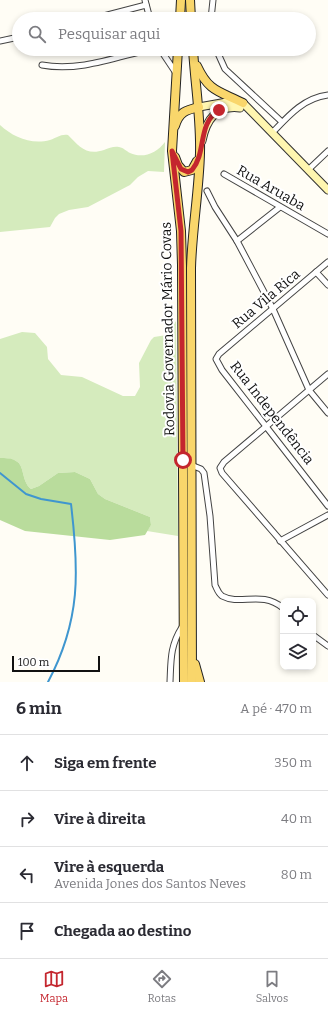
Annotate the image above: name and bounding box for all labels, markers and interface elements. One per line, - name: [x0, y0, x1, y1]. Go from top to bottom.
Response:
- search box: [12, 12, 316, 56]
- icon: search: [26, 23, 48, 45]
- text: Pesquisar aqui: [58, 25, 160, 43]
- route end: [210, 101, 228, 119]
- street label: Rua Aruaba: [234, 162, 308, 215]
- street label: Rodovia Governador Mário Covas: [158, 222, 178, 436]
- street label: Rua Vila Rica: [229, 265, 304, 332]
- street label: Rua Independência: [226, 358, 318, 468]
- route start: [174, 451, 192, 469]
- map controls: [280, 598, 316, 670]
- button: locate: [280, 598, 316, 634]
- button: layers: [280, 634, 316, 670]
- scale bar: [12, 654, 100, 673]
- text: 100 m: [18, 656, 49, 669]
- text: 6 min: [16, 698, 62, 719]
- text: A pé · 470 m: [240, 701, 312, 716]
- icon: ahead: [16, 752, 38, 774]
- text: Siga em frente: [54, 754, 157, 772]
- text: 350 m: [274, 755, 312, 770]
- icon: right: [16, 808, 38, 830]
- text: Vire à direita: [54, 810, 146, 828]
- text: 40 m: [281, 811, 312, 826]
- text: Vire à esquerda: [54, 858, 164, 876]
- icon: left: [16, 864, 38, 886]
- text: 80 m: [281, 867, 312, 882]
- text: Avenida Jones dos Santos Neves: [54, 876, 246, 891]
- icon: arrive: [16, 920, 38, 942]
- text: Chegada ao destino: [54, 922, 191, 940]
- tab: Mapa: [40, 968, 68, 1005]
- tab: Rotas: [148, 968, 176, 1005]
- tab: Salvos: [256, 968, 288, 1005]

